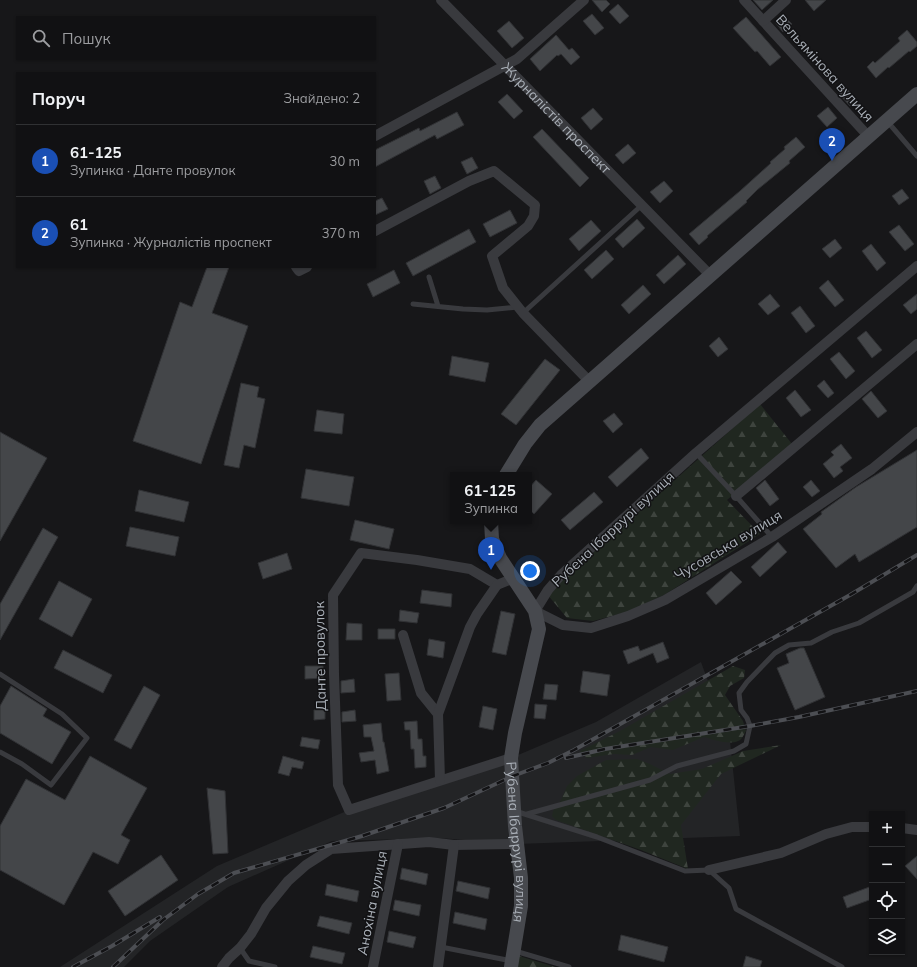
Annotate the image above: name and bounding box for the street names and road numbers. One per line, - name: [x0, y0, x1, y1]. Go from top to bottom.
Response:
- street label: Вельямінова вулиця: [772, 11, 878, 125]
- street label: Журналістів проспект: [498, 58, 615, 178]
- street label: Рубена Ібаррурі вулиця: [548, 467, 678, 591]
- street label: Чусовська вулиця: [671, 506, 785, 584]
- street label: Данте провулок: [310, 601, 330, 711]
- street label: Рубена Ібаррурі вулиця: [502, 761, 530, 924]
- street label: Анохіна вулиця: [353, 849, 391, 957]

